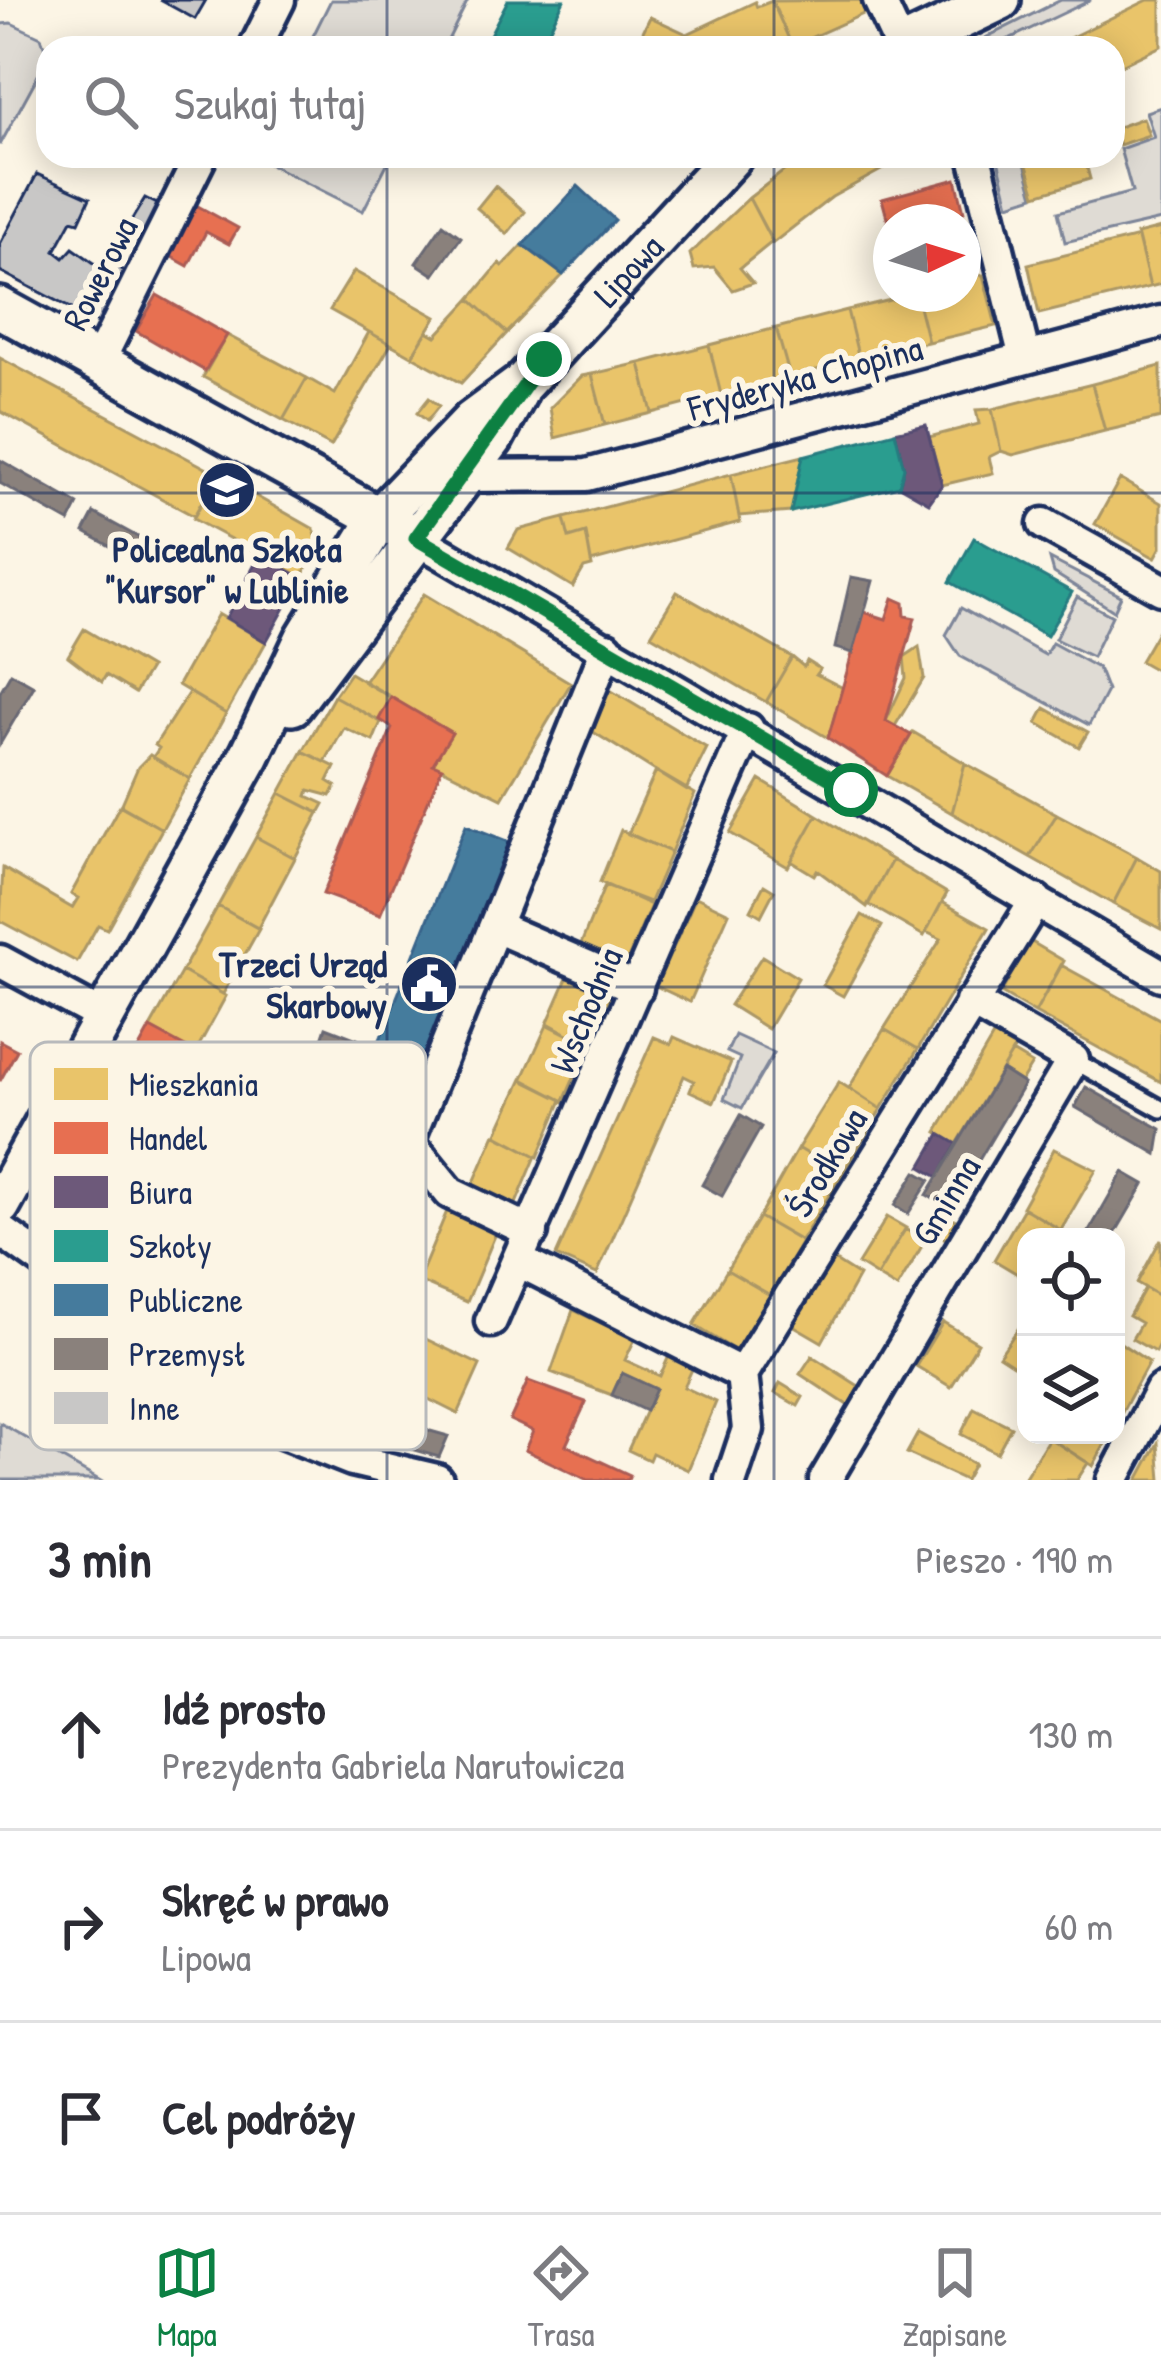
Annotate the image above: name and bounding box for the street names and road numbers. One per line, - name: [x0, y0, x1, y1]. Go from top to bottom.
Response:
- street label: Rowerowa: [50, 208, 148, 338]
- street label: Lipowa: [581, 223, 673, 316]
- street label: Fryderyka Chopina: [681, 322, 928, 432]
- street label: Wschodnia: [537, 940, 633, 1080]
- street label: Środkowa: [774, 1098, 878, 1226]
- street label: Gminna: [899, 1146, 991, 1254]

